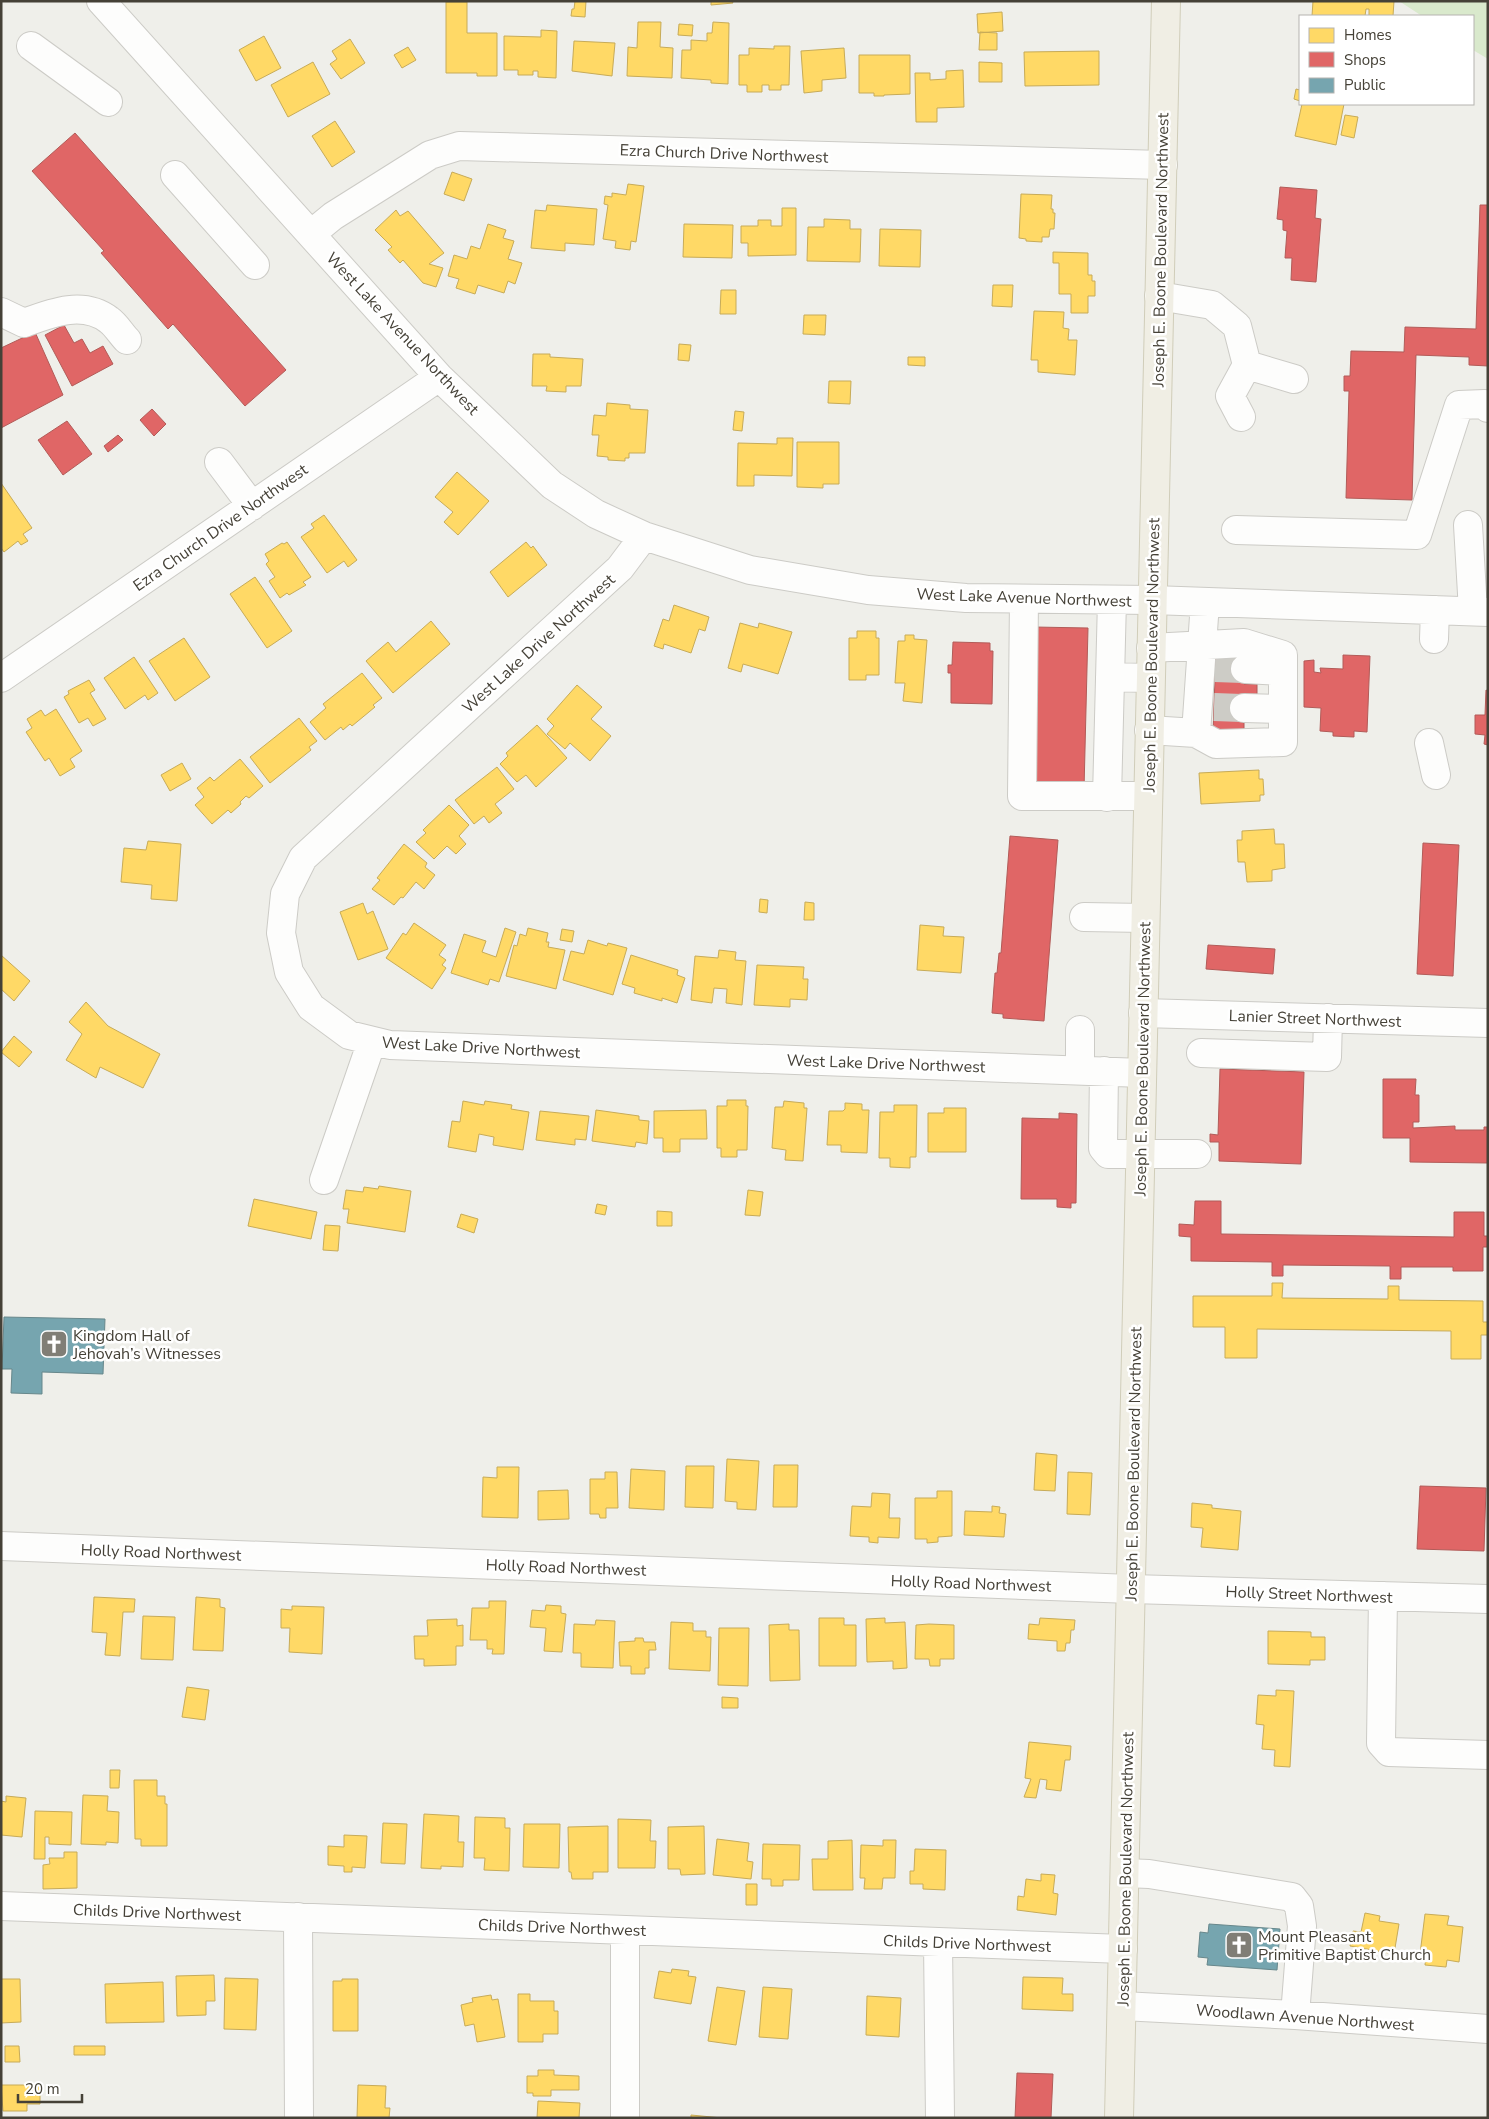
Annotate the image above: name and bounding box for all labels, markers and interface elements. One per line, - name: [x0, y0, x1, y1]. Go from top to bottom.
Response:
- legend: [1299, 15, 1474, 105]
- text: Homes: [1344, 25, 1392, 45]
- text: Shops: [1344, 50, 1386, 70]
- text: Public: [1344, 75, 1385, 95]
- street label: Joseph E. Boone Boulevard Northwest: [1148, 112, 1174, 388]
- street label: Ezra Church Drive Northwest: [619, 139, 829, 169]
- street label: West Lake Avenue Northwest: [321, 247, 484, 420]
- street label: Ezra Church Drive Northwest: [129, 459, 313, 597]
- street label: Joseph E. Boone Boulevard Northwest: [1139, 517, 1165, 793]
- street label: West Lake Drive Northwest: [457, 569, 620, 718]
- street label: West Lake Avenue Northwest: [916, 583, 1132, 613]
- street label: Joseph E. Boone Boulevard Northwest: [1130, 921, 1156, 1197]
- street label: Lanier Street Northwest: [1228, 1005, 1402, 1033]
- street label: West Lake Drive Northwest: [381, 1032, 581, 1064]
- street label: West Lake Drive Northwest: [786, 1050, 986, 1078]
- place label: Kingdom Hall of Jehovah’s Witnesses: [72, 1325, 221, 1365]
- street label: Joseph E. Boone Boulevard Northwest: [1121, 1326, 1147, 1602]
- church icon: Kingdom Hall of Jehovah’s Witnesses: [39, 1329, 69, 1359]
- street label: Holly Road Northwest: [80, 1539, 242, 1567]
- street label: Holly Road Northwest: [485, 1554, 647, 1582]
- street label: Holly Road Northwest: [890, 1570, 1052, 1598]
- street label: Holly Street Northwest: [1225, 1581, 1393, 1609]
- street label: Joseph E. Boone Boulevard Northwest: [1113, 1731, 1139, 2007]
- street label: Childs Drive Northwest: [73, 1899, 242, 1927]
- street label: Childs Drive Northwest: [478, 1914, 647, 1942]
- place label: Mount Pleasant Primitive Baptist Church: [1258, 1926, 1431, 1966]
- street label: Childs Drive Northwest: [883, 1930, 1052, 1958]
- church icon: Mount Pleasant Primitive Baptist Church: [1224, 1930, 1254, 1960]
- street label: Woodlawn Avenue Northwest: [1195, 1999, 1415, 2037]
- scale bar: [18, 2072, 81, 2104]
- text: 20 m: [25, 2079, 60, 2099]

